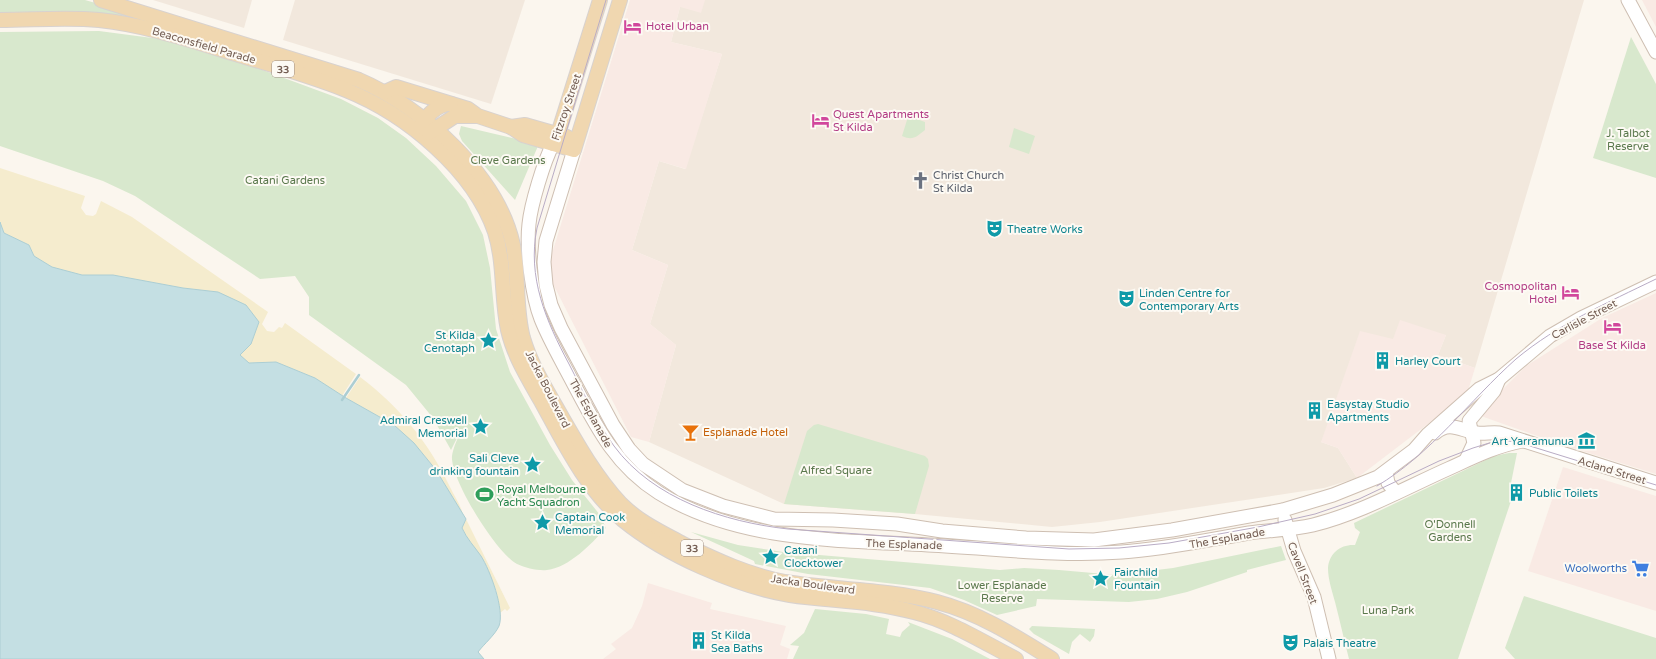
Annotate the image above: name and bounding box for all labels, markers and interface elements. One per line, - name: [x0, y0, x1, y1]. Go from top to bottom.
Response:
- hotel icon: Hotel Urban: [623, 16, 643, 36]
- place label: Hotel Urban: [646, 20, 709, 33]
- street label: Beaconsfield Parade: [151, 24, 257, 66]
- road number: 33: [272, 61, 294, 77]
- street label: Fitzroy Street: [549, 72, 584, 142]
- place label: Quest Apartments St Kilda: [833, 108, 929, 134]
- hotel icon: Quest Apartments St Kilda: [810, 110, 830, 130]
- park label: J. Talbot Reserve: [1606, 127, 1650, 153]
- park label: Cleve Gardens: [470, 154, 546, 167]
- place label: Christ Church St Kilda: [933, 169, 1004, 195]
- church icon: Christ Church St Kilda: [910, 171, 930, 191]
- park label: Catani Gardens: [245, 174, 325, 187]
- theatre icon: Theatre Works: [984, 219, 1004, 239]
- place label: Theatre Works: [1007, 223, 1083, 236]
- place label: Cosmopolitan Hotel: [1485, 280, 1557, 306]
- hotel icon: Cosmopolitan Hotel: [1560, 282, 1580, 302]
- place label: Linden Centre for Contemporary Arts: [1139, 287, 1239, 313]
- theatre icon: Linden Centre for Contemporary Arts: [1116, 289, 1136, 309]
- street label: Carlisle Street: [1549, 297, 1619, 342]
- hotel icon: Base St Kilda: [1602, 317, 1622, 337]
- place label: St Kilda Cenotaph: [424, 329, 475, 355]
- place icon: St Kilda Cenotaph: [478, 331, 498, 351]
- place label: Base St Kilda: [1578, 339, 1646, 352]
- street label: Jacka Boulevard: [522, 348, 573, 430]
- building icon: Harley Court: [1372, 351, 1392, 371]
- place label: Harley Court: [1395, 355, 1461, 368]
- street label: The Esplanade: [566, 377, 615, 450]
- place label: Easystay Studio Apartments: [1327, 398, 1410, 424]
- building icon: Easystay Studio Apartments: [1304, 400, 1324, 420]
- place label: Admiral Creswell Memorial: [380, 414, 467, 440]
- place icon: Admiral Creswell Memorial: [470, 416, 490, 436]
- bar icon: Esplanade Hotel: [680, 422, 700, 442]
- place label: Esplanade Hotel: [703, 426, 788, 439]
- museum icon: Art Yarramunua: [1577, 431, 1597, 451]
- place label: Art Yarramunua: [1491, 435, 1574, 448]
- place label: Sali Cleve drinking fountain: [430, 452, 519, 478]
- place icon: Sali Cleve drinking fountain: [522, 454, 542, 474]
- street label: Acland Street: [1576, 454, 1648, 487]
- park label: Alfred Square: [800, 464, 872, 477]
- place label: Royal Melbourne Yacht Squadron: [497, 483, 586, 509]
- building icon: Public Toilets: [1506, 483, 1526, 503]
- sports icon: Royal Melbourne Yacht Squadron: [474, 485, 494, 505]
- place label: Public Toilets: [1529, 487, 1598, 500]
- place label: Captain Cook Memorial: [555, 511, 625, 537]
- place icon: Captain Cook Memorial: [532, 513, 552, 533]
- park label: O'Donnell Gardens: [1424, 518, 1476, 544]
- street label: The Esplanade: [1188, 525, 1266, 552]
- street label: The Esplanade: [865, 537, 942, 552]
- road number: 33: [681, 540, 703, 556]
- street label: Cavell Street: [1285, 540, 1320, 606]
- place label: Catani Clocktower: [784, 544, 844, 570]
- place icon: Catani Clocktower: [761, 546, 781, 566]
- supermarket icon: Woolworths: [1630, 558, 1650, 578]
- place label: Woolworths: [1565, 562, 1627, 575]
- place label: Fairchild Fountain: [1114, 566, 1160, 592]
- place icon: Fairchild Fountain: [1091, 568, 1111, 588]
- street label: Jacka Boulevard: [770, 572, 856, 597]
- park label: Lower Esplanade Reserve: [957, 579, 1047, 605]
- park label: Luna Park: [1362, 604, 1414, 617]
- place label: St Kilda Sea Baths: [711, 629, 763, 655]
- building icon: St Kilda Sea Baths: [688, 631, 708, 651]
- theatre icon: Palais Theatre: [1280, 633, 1300, 653]
- place label: Palais Theatre: [1303, 637, 1376, 650]

